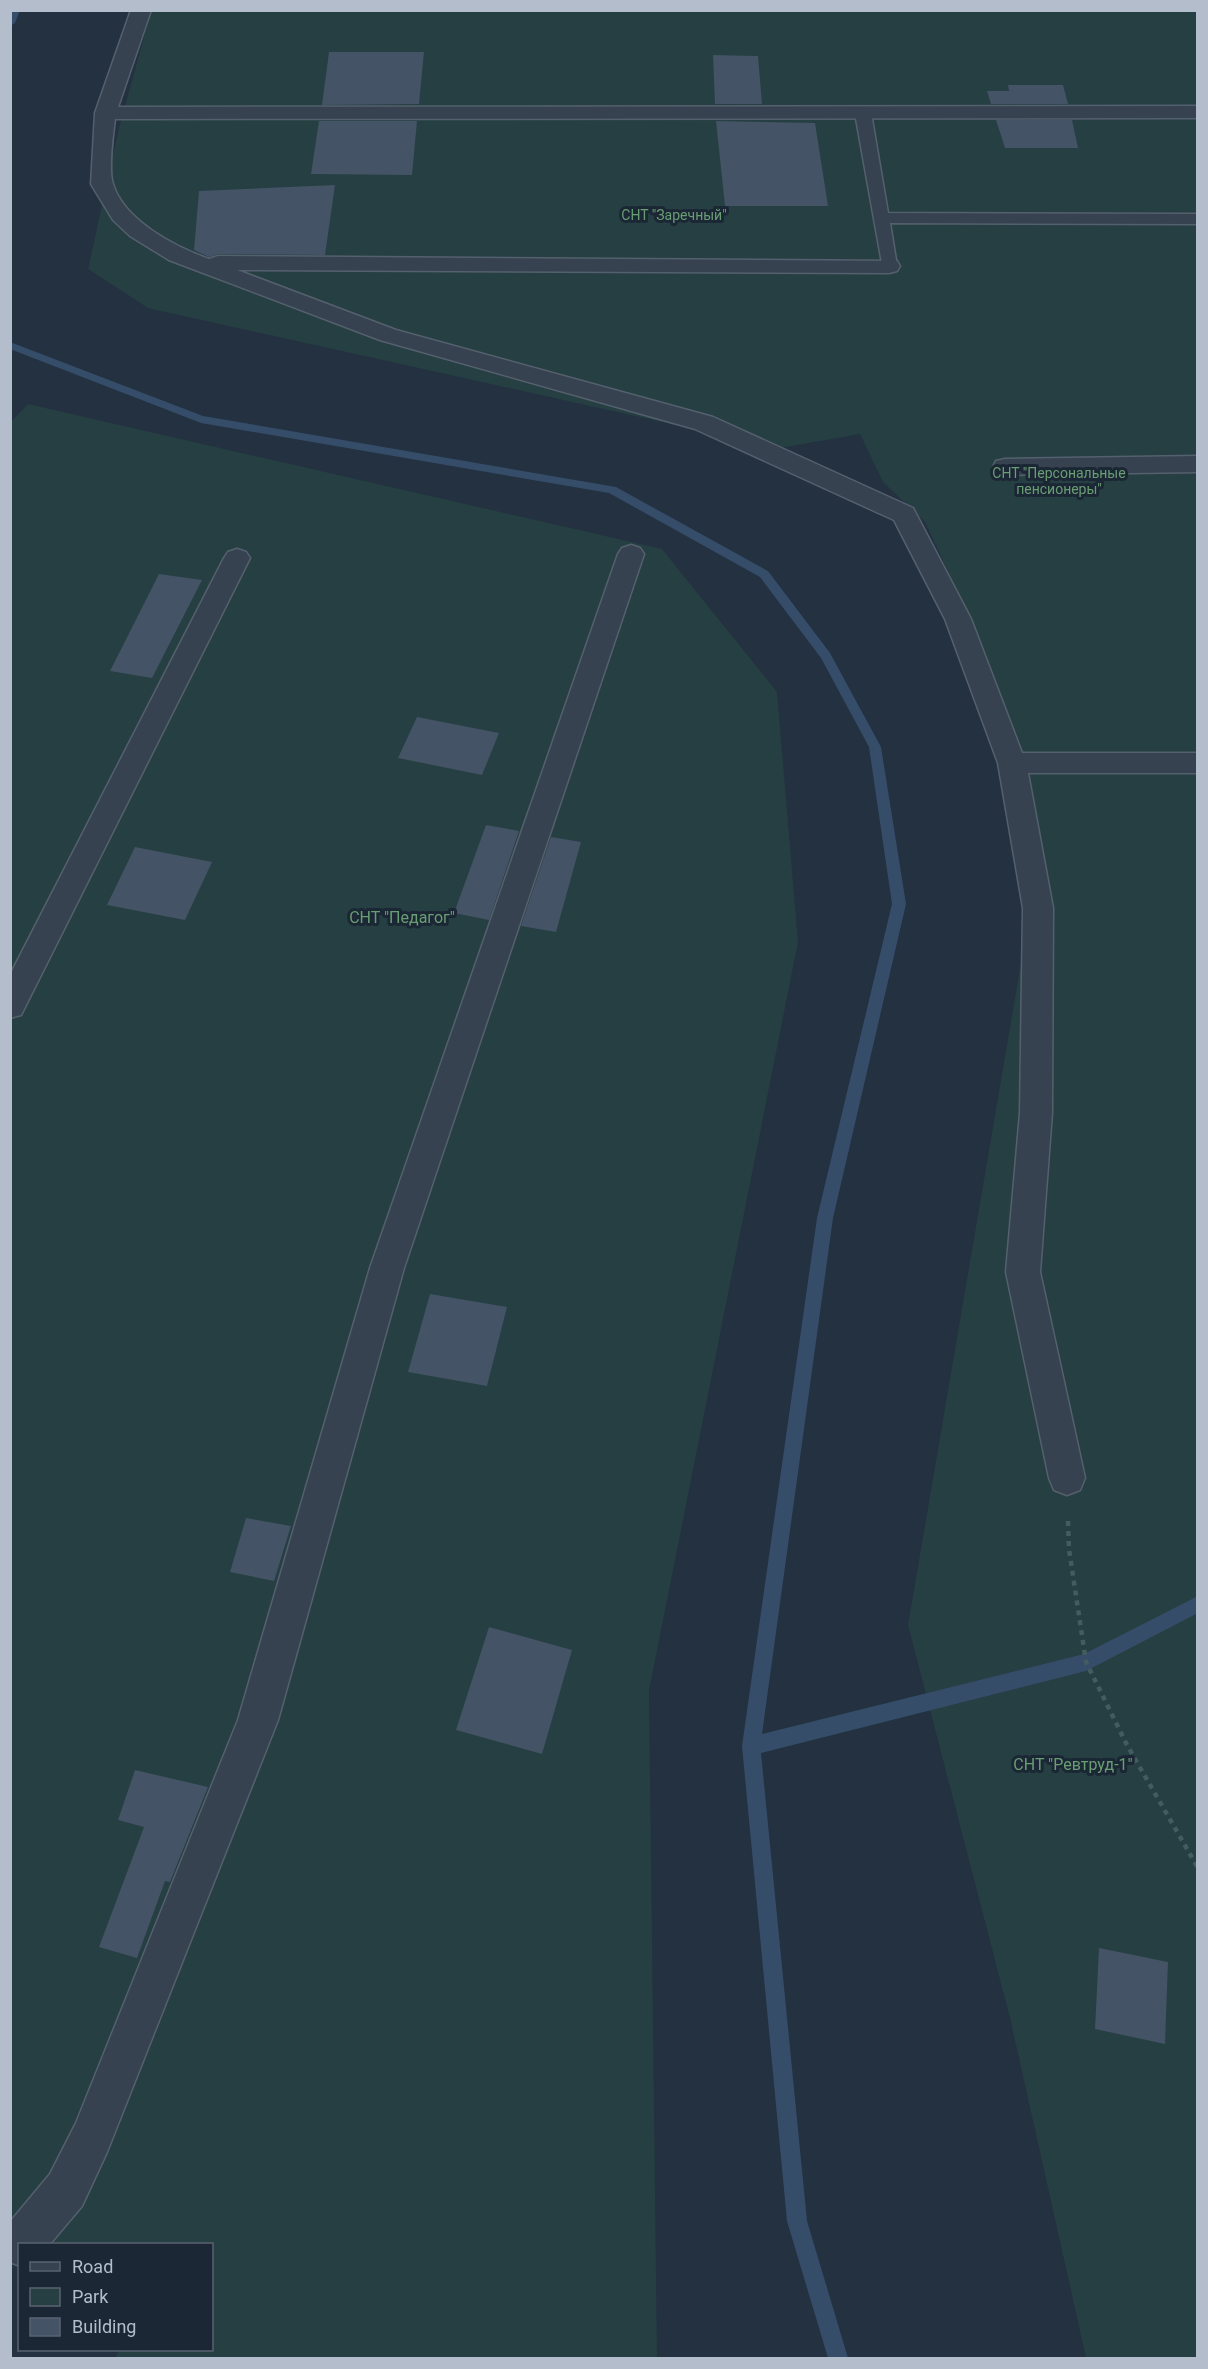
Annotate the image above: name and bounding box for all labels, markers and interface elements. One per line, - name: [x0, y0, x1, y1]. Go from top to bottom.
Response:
- park label: СНТ "Заречный": [621, 207, 727, 223]
- park label: СНТ "Персональные пенсионеры": [992, 465, 1126, 497]
- park label: СНТ "Педагог": [349, 908, 455, 927]
- park label: СНТ "Ревтруд-1": [1013, 1755, 1133, 1774]
- legend: [18, 2243, 213, 2351]
- text: Road: [72, 2256, 113, 2277]
- text: Park: [72, 2286, 109, 2307]
- text: Building: [72, 2316, 136, 2337]

